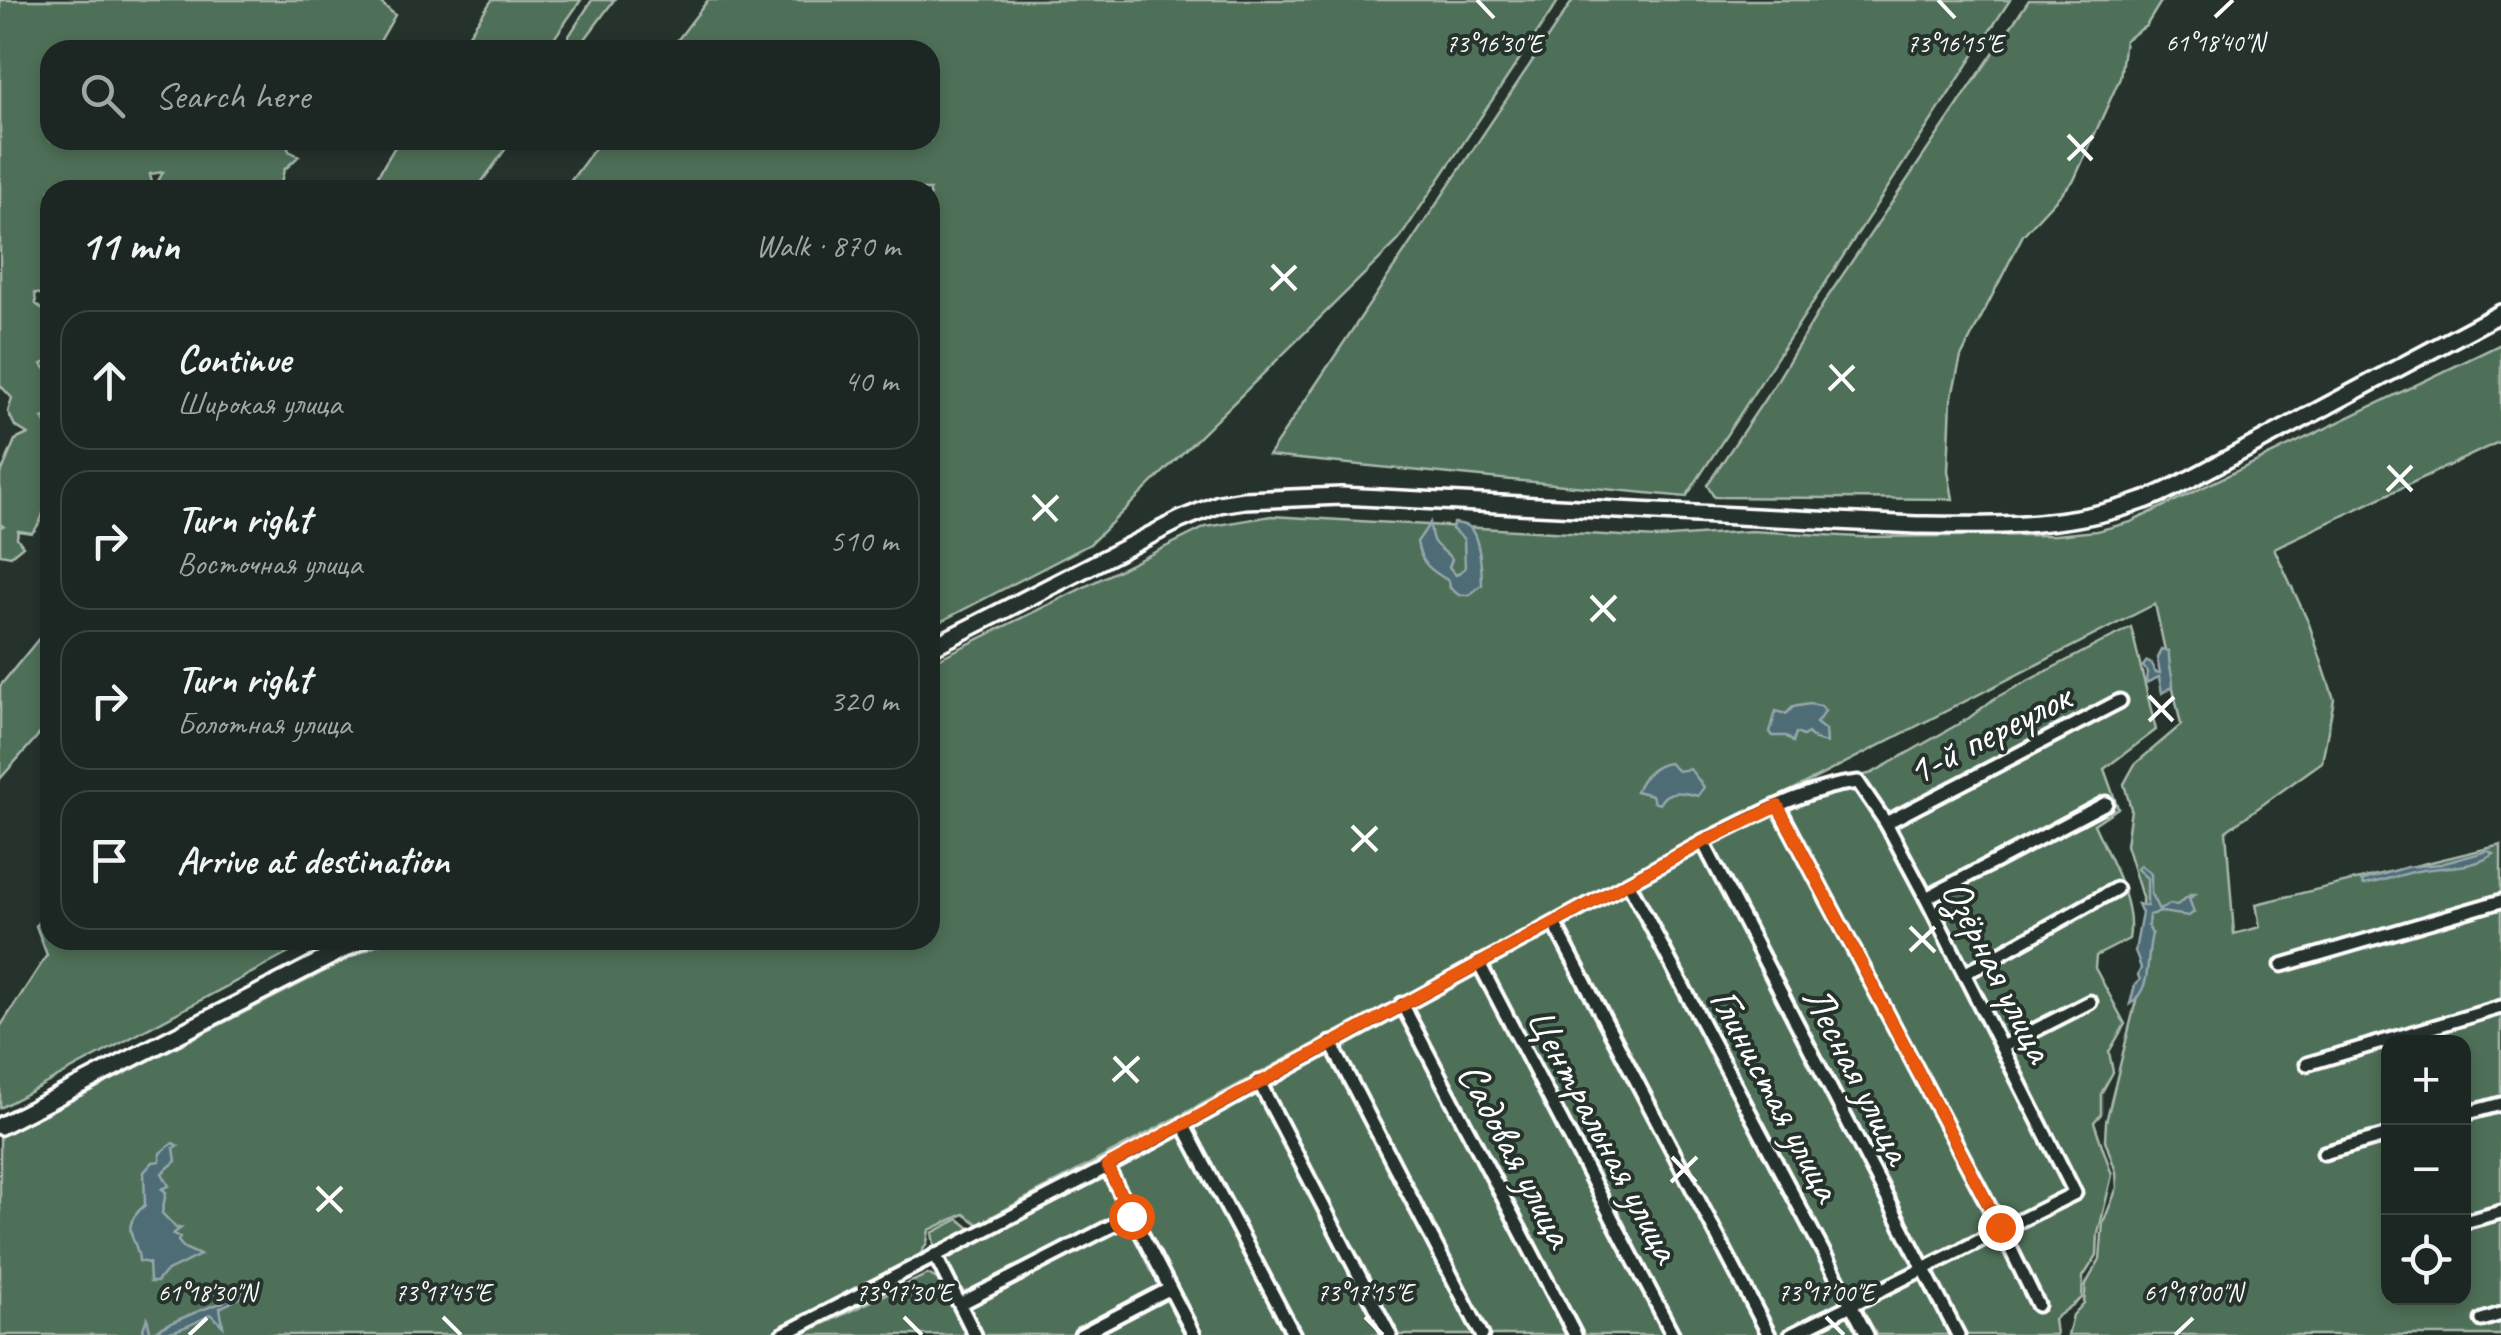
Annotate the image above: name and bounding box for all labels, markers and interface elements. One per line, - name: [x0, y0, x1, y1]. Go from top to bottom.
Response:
- text: 61°18'40"N: [2166, 27, 2268, 59]
- text: 73°16'30"E: [1446, 28, 1545, 60]
- text: 73°16'15"E: [1907, 28, 2006, 60]
- search box: [40, 40, 940, 150]
- icon: search: [75, 68, 130, 123]
- text: Search here: [155, 72, 310, 119]
- text: 11 min: [80, 219, 179, 272]
- text: Walk · 870 m: [756, 225, 900, 266]
- text: Continue: [177, 336, 291, 383]
- icon: ahead: [82, 353, 137, 408]
- text: 40 m: [844, 360, 898, 401]
- text: Широкая улица: [177, 383, 342, 424]
- text: Turn right: [177, 496, 311, 543]
- icon: right: [82, 513, 137, 568]
- text: 510 m: [829, 520, 898, 561]
- text: Восточная улица: [177, 543, 362, 584]
- text: Turn right: [177, 656, 311, 703]
- street label: 1-й переулок: [1898, 669, 2083, 798]
- icon: right: [82, 673, 137, 728]
- text: 320 m: [829, 680, 898, 721]
- text: Болотная улица: [177, 703, 351, 744]
- icon: arrive: [82, 833, 137, 888]
- text: Arrive at destination: [177, 837, 449, 884]
- street label: Озёрная улица: [1929, 870, 2068, 1074]
- street label: Лесная улица: [1790, 977, 1927, 1176]
- street label: Глинистая улица: [1697, 979, 1855, 1213]
- street label: Центральная улица: [1514, 998, 1694, 1274]
- map controls: [2381, 1035, 2471, 1305]
- button: +: [2381, 1035, 2471, 1125]
- street label: Садовая улица: [1445, 1053, 1588, 1258]
- button: −: [2381, 1125, 2471, 1215]
- route start: [1109, 1194, 1155, 1240]
- route end: [1978, 1205, 2024, 1251]
- button: locate: [2381, 1215, 2471, 1305]
- text: 61°18'30"N: [158, 1277, 260, 1309]
- text: 73°17'45"E: [395, 1277, 494, 1309]
- text: 73°17'30"E: [856, 1277, 955, 1309]
- text: 73°17'15"E: [1317, 1277, 1416, 1309]
- text: 73°17'00"E: [1778, 1277, 1877, 1309]
- text: 61°19'00"N: [2144, 1277, 2246, 1309]

